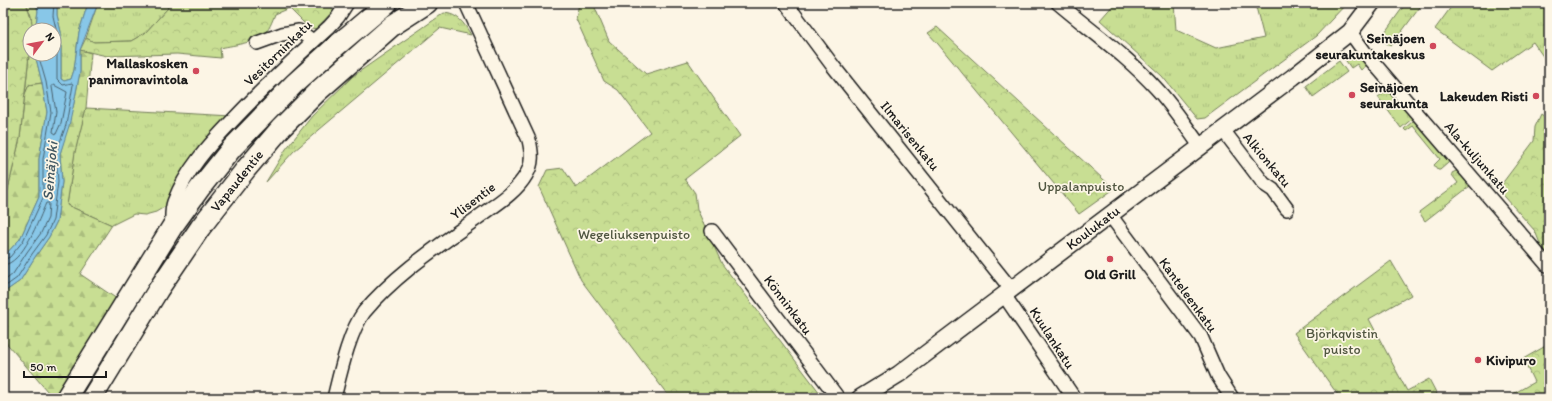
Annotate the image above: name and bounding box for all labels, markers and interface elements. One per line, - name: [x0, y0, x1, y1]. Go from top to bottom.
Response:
- street label: Vesitorninkatu: [240, 16, 316, 90]
- north arrow: [22, 22, 62, 62]
- text: N: [43, 30, 58, 44]
- place label: Seinäjoen seurakuntakeskus: [1315, 30, 1425, 63]
- marker: Seinäjoen seurakuntakeskus: [1428, 41, 1438, 51]
- place label: Mallaskosken panimoravintola: [88, 55, 189, 88]
- marker: Mallaskosken panimoravintola: [191, 66, 201, 76]
- place label: Seinäjoen seurakunta: [1360, 79, 1428, 112]
- place label: Lakeuden Risti: [1440, 88, 1528, 105]
- marker: Seinäjoen seurakunta: [1347, 90, 1357, 100]
- marker: Lakeuden Risti: [1531, 91, 1541, 101]
- street label: Ilmarisenkatu: [877, 98, 943, 175]
- street label: Ala-kuljunkatu: [1441, 118, 1513, 198]
- street label: Alkionkatu: [1239, 129, 1295, 191]
- water label: Seinäjoki: [38, 139, 62, 201]
- street label: Vapaudentie: [207, 146, 267, 215]
- street label: Ylisentie: [447, 178, 499, 223]
- park label: Uppalanpuisto: [1038, 178, 1124, 195]
- street label: Koulukatu: [1063, 202, 1123, 254]
- park label: Wegeliuksenpuisto: [578, 226, 690, 243]
- marker: Old Grill: [1105, 254, 1115, 264]
- street label: Kanteleenkatu: [1155, 254, 1221, 336]
- place label: Old Grill: [1084, 266, 1137, 283]
- street label: Könninkatu: [760, 272, 816, 338]
- street label: Kuulankatu: [1026, 304, 1078, 372]
- park label: Björkqvistin puisto: [1306, 325, 1379, 358]
- place label: Kivipuro: [1486, 352, 1536, 369]
- scale bar: [24, 353, 106, 379]
- marker: Kivipuro: [1473, 355, 1483, 365]
- text: 50 m: [30, 360, 56, 374]

